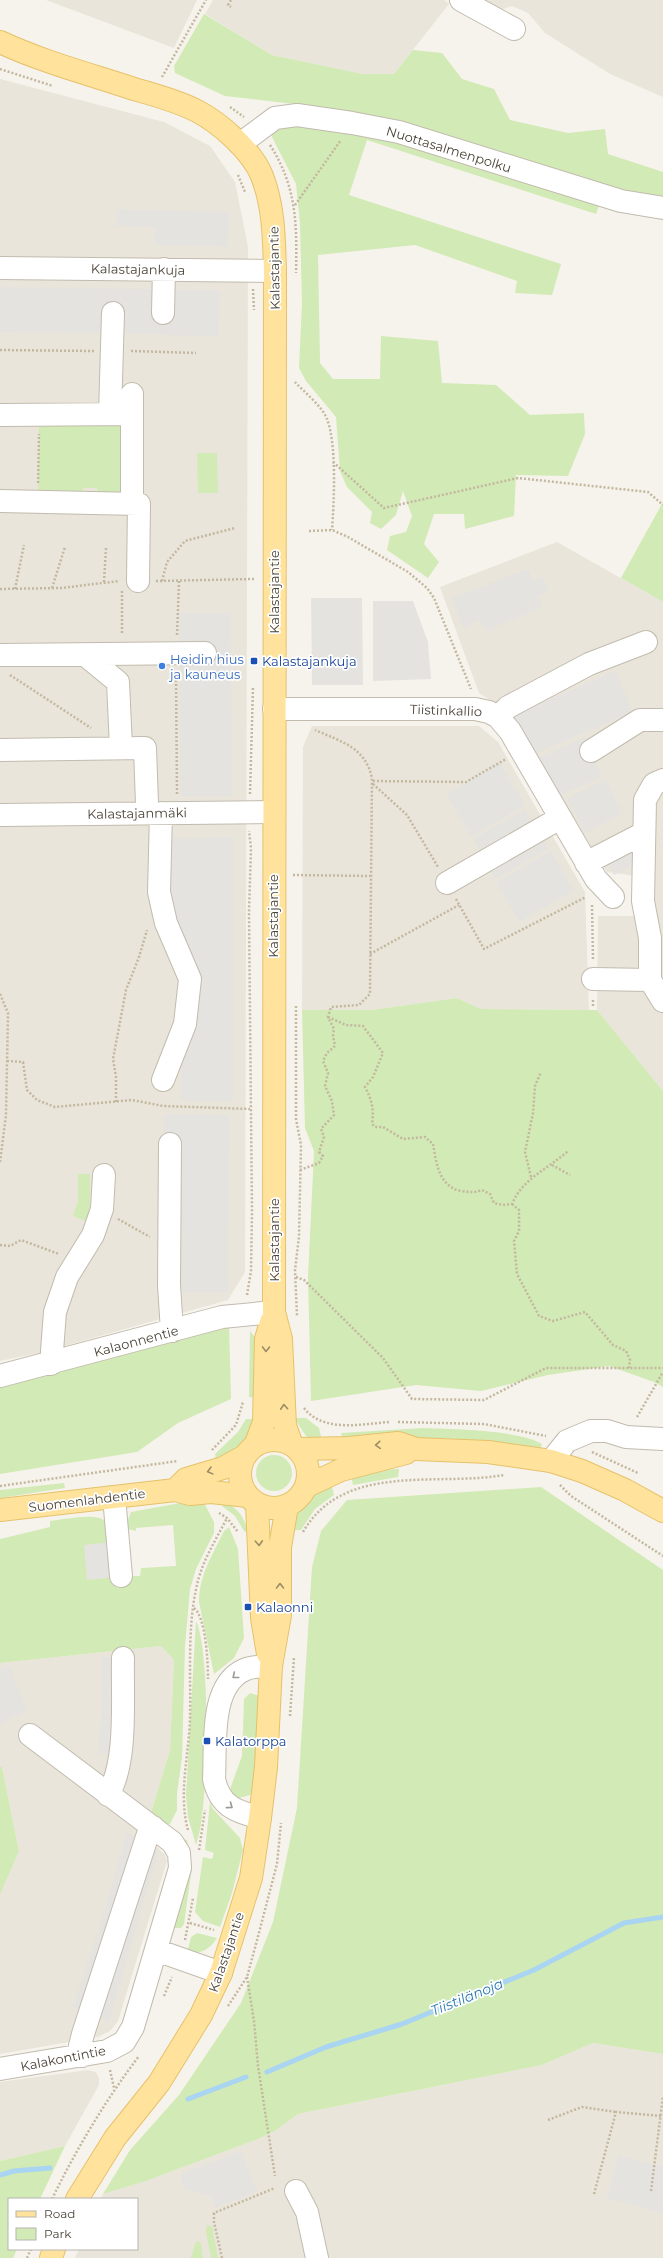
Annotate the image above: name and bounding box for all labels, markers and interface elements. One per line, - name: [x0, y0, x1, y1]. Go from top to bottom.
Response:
- street label: Nuottasalmenpolku: [384, 122, 514, 176]
- street label: Kalastajantie: [265, 226, 283, 310]
- street label: Kalastajankuja: [91, 260, 185, 278]
- street label: Kalastajantie: [266, 550, 282, 634]
- place label: Heidin hius ja kauneus: [168, 651, 244, 682]
- place label: Kalastajankuja: [262, 653, 357, 669]
- marker: Kalastajankuja: [249, 656, 259, 666]
- marker: Heidin hius ja kauneus: [157, 661, 167, 671]
- street label: Tiistinkallio: [410, 701, 482, 719]
- street label: Kalastajanmäki: [87, 804, 187, 822]
- street label: Kalastajantie: [265, 874, 281, 958]
- street label: Kalastajantie: [266, 1198, 282, 1282]
- street label: Kalaonnentie: [92, 1322, 180, 1360]
- one-way arrow: [261, 1346, 270, 1352]
- one-way arrow: [279, 1404, 288, 1410]
- one-way arrow: [375, 1440, 381, 1449]
- one-way arrow: [207, 1466, 214, 1475]
- street label: Suomenlahdentie: [28, 1485, 146, 1515]
- one-way arrow: [255, 1540, 263, 1546]
- one-way arrow: [276, 1583, 284, 1589]
- place label: Kalaonni: [256, 1599, 313, 1615]
- marker: Kalaonni: [243, 1602, 253, 1612]
- one-way arrow: [232, 1672, 240, 1679]
- place label: Kalatorppa: [215, 1733, 286, 1749]
- marker: Kalatorppa: [202, 1736, 212, 1746]
- one-way arrow: [226, 1801, 233, 1808]
- street label: Kalastajantie: [205, 1910, 247, 1994]
- water label: Tiistilänoja: [428, 1974, 506, 2020]
- street label: Kalakontintie: [19, 2042, 107, 2074]
- legend: [8, 2198, 138, 2250]
- text: Road: [44, 2206, 75, 2221]
- text: Park: [44, 2226, 72, 2241]

